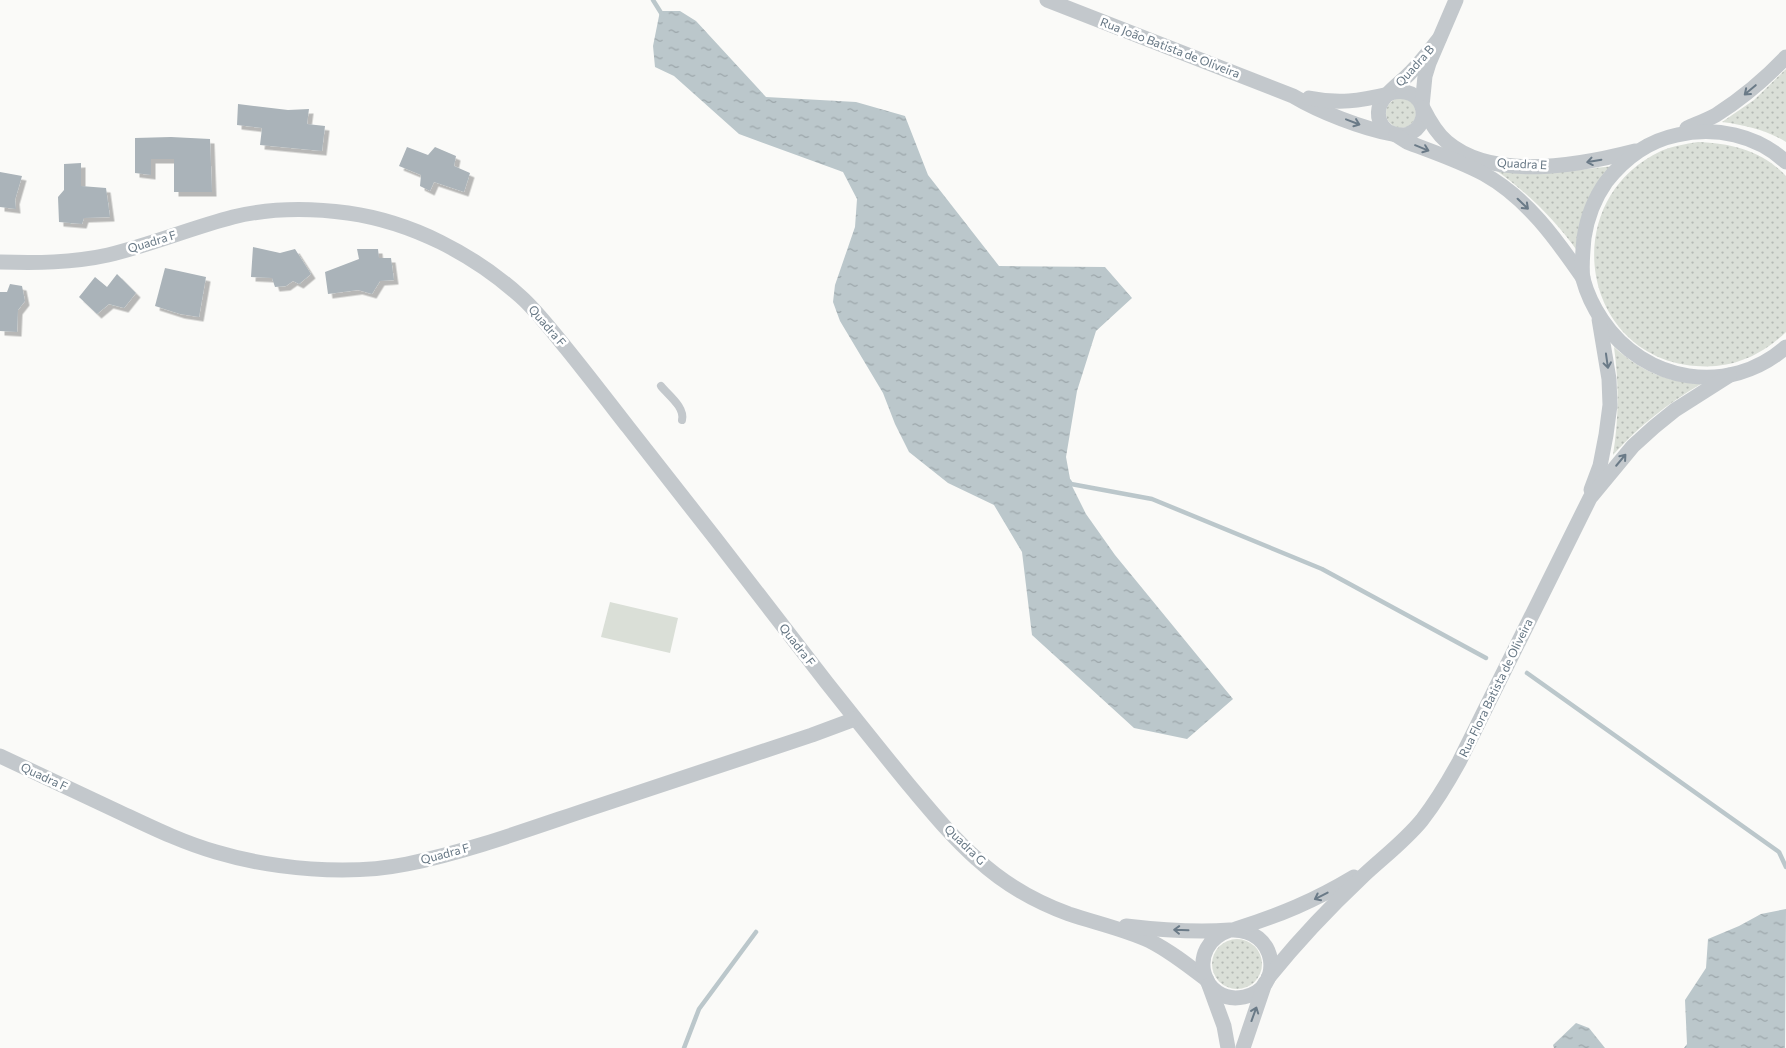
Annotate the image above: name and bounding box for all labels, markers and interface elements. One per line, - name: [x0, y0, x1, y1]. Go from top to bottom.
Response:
- street label: Rua João Batista de Oliveira: [1098, 14, 1242, 81]
- street label: Quadra B: [1392, 42, 1437, 89]
- one-way arrow: [1744, 84, 1757, 95]
- one-way arrow: [1345, 118, 1361, 127]
- one-way arrow: [1414, 144, 1429, 153]
- street label: Quadra E: [1497, 155, 1547, 171]
- one-way arrow: [1587, 156, 1603, 166]
- one-way arrow: [1517, 198, 1530, 210]
- street label: Quadra F: [126, 227, 178, 255]
- street label: Quadra F: [526, 302, 569, 349]
- one-way arrow: [1602, 352, 1612, 368]
- one-way arrow: [1615, 454, 1626, 467]
- street label: Rua Flora Batista de Oliveira: [1455, 616, 1535, 759]
- street label: Quadra F: [777, 620, 819, 668]
- street label: Quadra F: [19, 759, 70, 793]
- street label: Quadra G: [942, 821, 989, 867]
- street label: Quadra F: [419, 840, 471, 866]
- one-way arrow: [1314, 891, 1329, 901]
- one-way arrow: [1174, 925, 1190, 935]
- one-way arrow: [1250, 1007, 1259, 1022]

